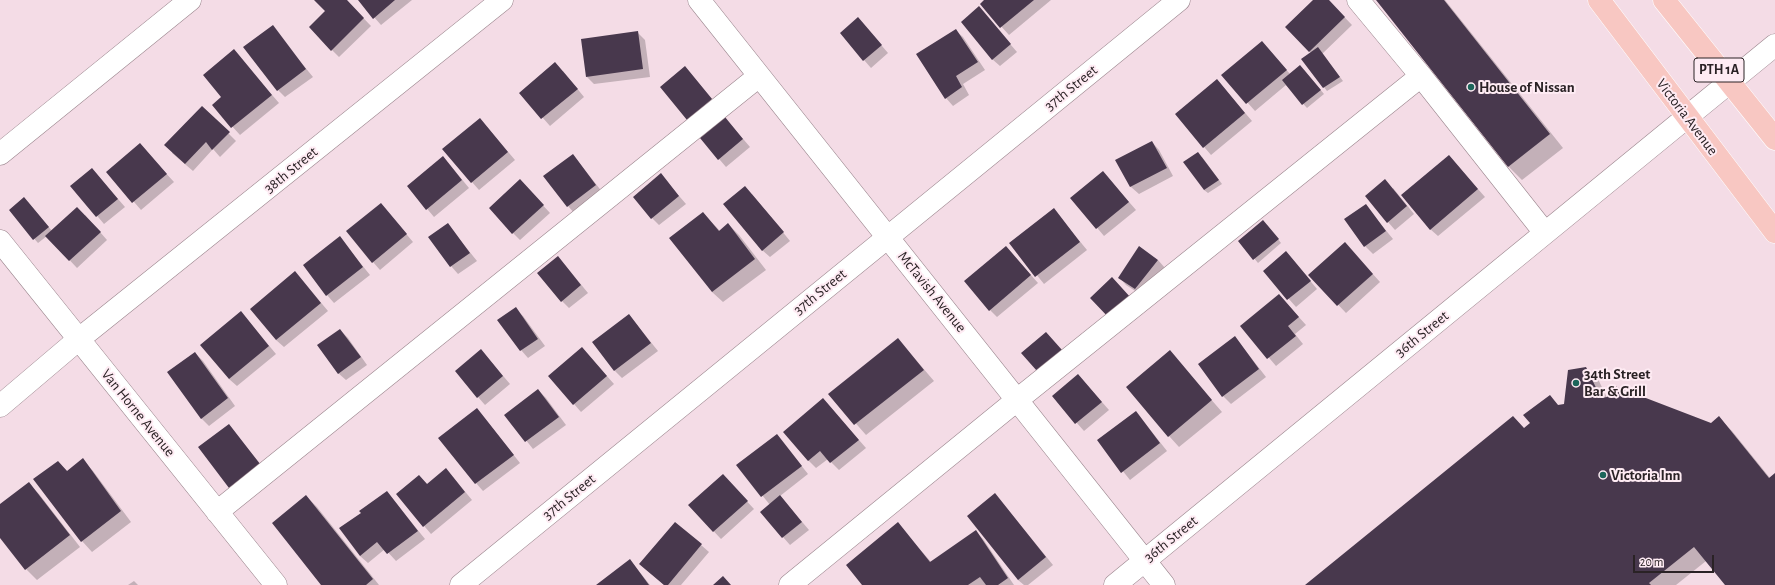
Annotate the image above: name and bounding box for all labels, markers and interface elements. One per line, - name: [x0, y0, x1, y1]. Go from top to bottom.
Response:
- road number: PTH 1A: [1694, 58, 1744, 82]
- street label: 37th Street: [1041, 61, 1101, 115]
- street label: Victoria Avenue: [1652, 75, 1722, 159]
- place label: House of Nissan: [1479, 78, 1575, 96]
- marker: House of Nissan: [1466, 82, 1476, 92]
- street label: 38th Street: [261, 143, 321, 197]
- street label: McTavish Avenue: [894, 248, 970, 336]
- street label: 37th Street: [790, 265, 850, 319]
- street label: 36th Street: [1392, 307, 1452, 361]
- place label: 34th Street Bar & Grill: [1584, 365, 1650, 400]
- street label: Van Horne Avenue: [97, 366, 179, 460]
- marker: 34th Street Bar & Grill: [1571, 378, 1581, 388]
- place label: Victoria Inn: [1611, 466, 1681, 484]
- street label: 37th Street: [539, 470, 599, 524]
- marker: Victoria Inn: [1598, 470, 1608, 480]
- street label: 36th Street: [1141, 512, 1201, 566]
- scale bar: [1635, 547, 1716, 573]
- text: 20 m: [1640, 556, 1663, 568]

